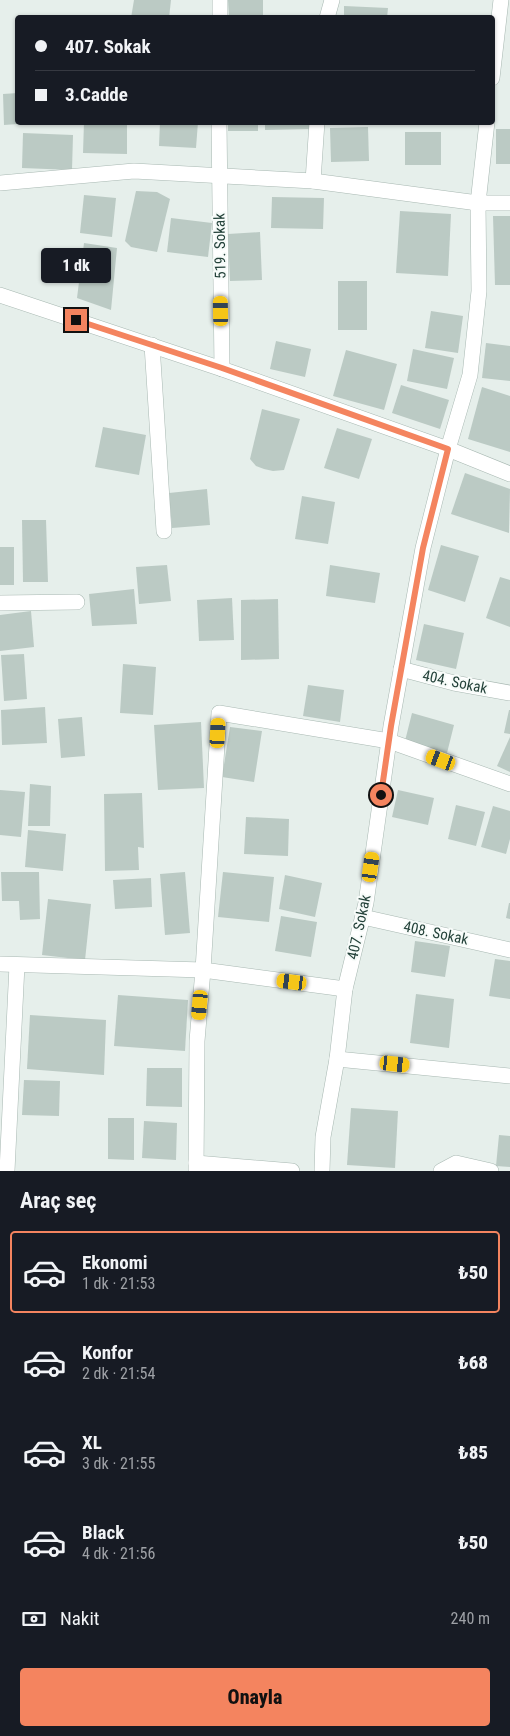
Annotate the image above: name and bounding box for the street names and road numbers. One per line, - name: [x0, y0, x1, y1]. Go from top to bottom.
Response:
- street label: 519. Sokak: [210, 213, 230, 279]
- street label: 404. Sokak: [421, 666, 489, 698]
- street label: 407. Sokak: [343, 893, 375, 961]
- street label: 408. Sokak: [402, 917, 470, 949]

